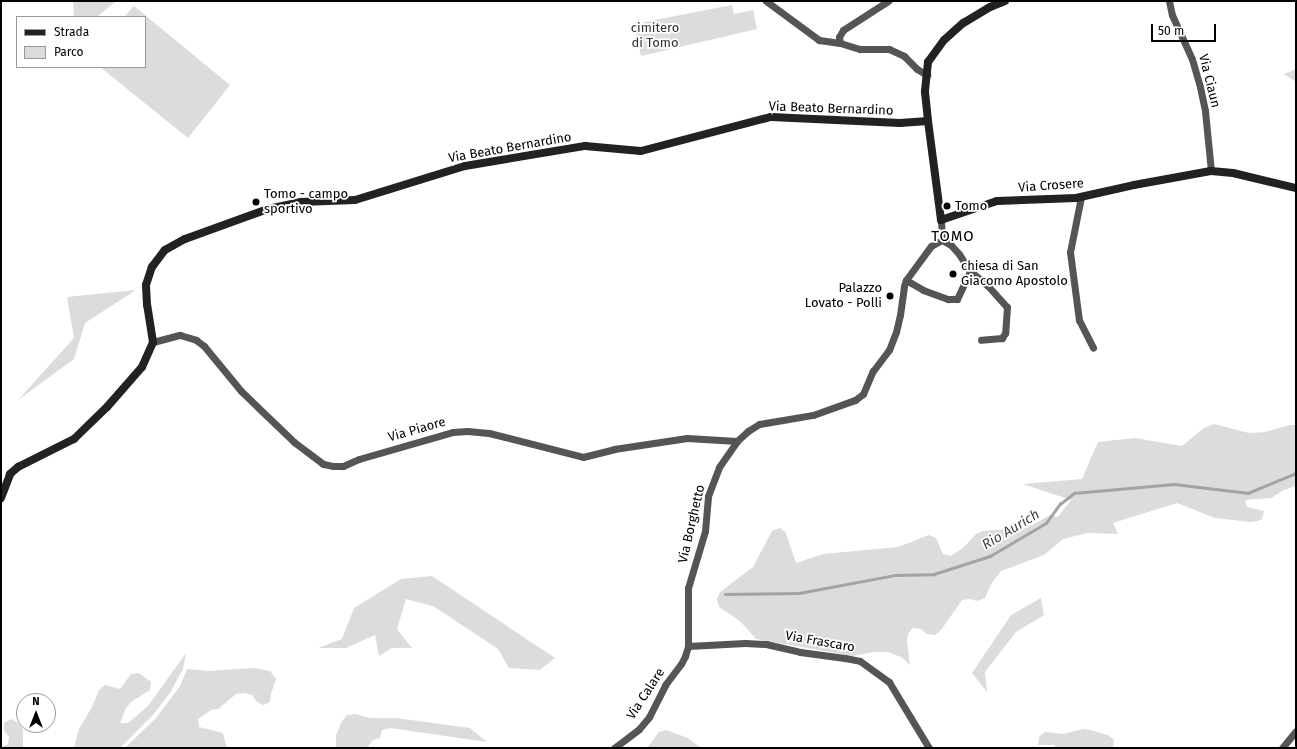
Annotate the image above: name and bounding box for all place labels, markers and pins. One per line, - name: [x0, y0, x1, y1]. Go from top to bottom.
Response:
- place label: Tomo - campo sportivo: [264, 187, 348, 218]
- marker: Tomo - campo sportivo: [251, 197, 261, 207]
- place label: Tomo: [955, 198, 987, 214]
- marker: Tomo: [942, 201, 952, 211]
- place label: chiesa di San Giacomo Apostolo: [961, 259, 1068, 290]
- marker: chiesa di San Giacomo Apostolo: [948, 269, 958, 279]
- place label: Palazzo Lovato - Polli: [805, 281, 882, 312]
- marker: Palazzo Lovato - Polli: [885, 291, 895, 301]

